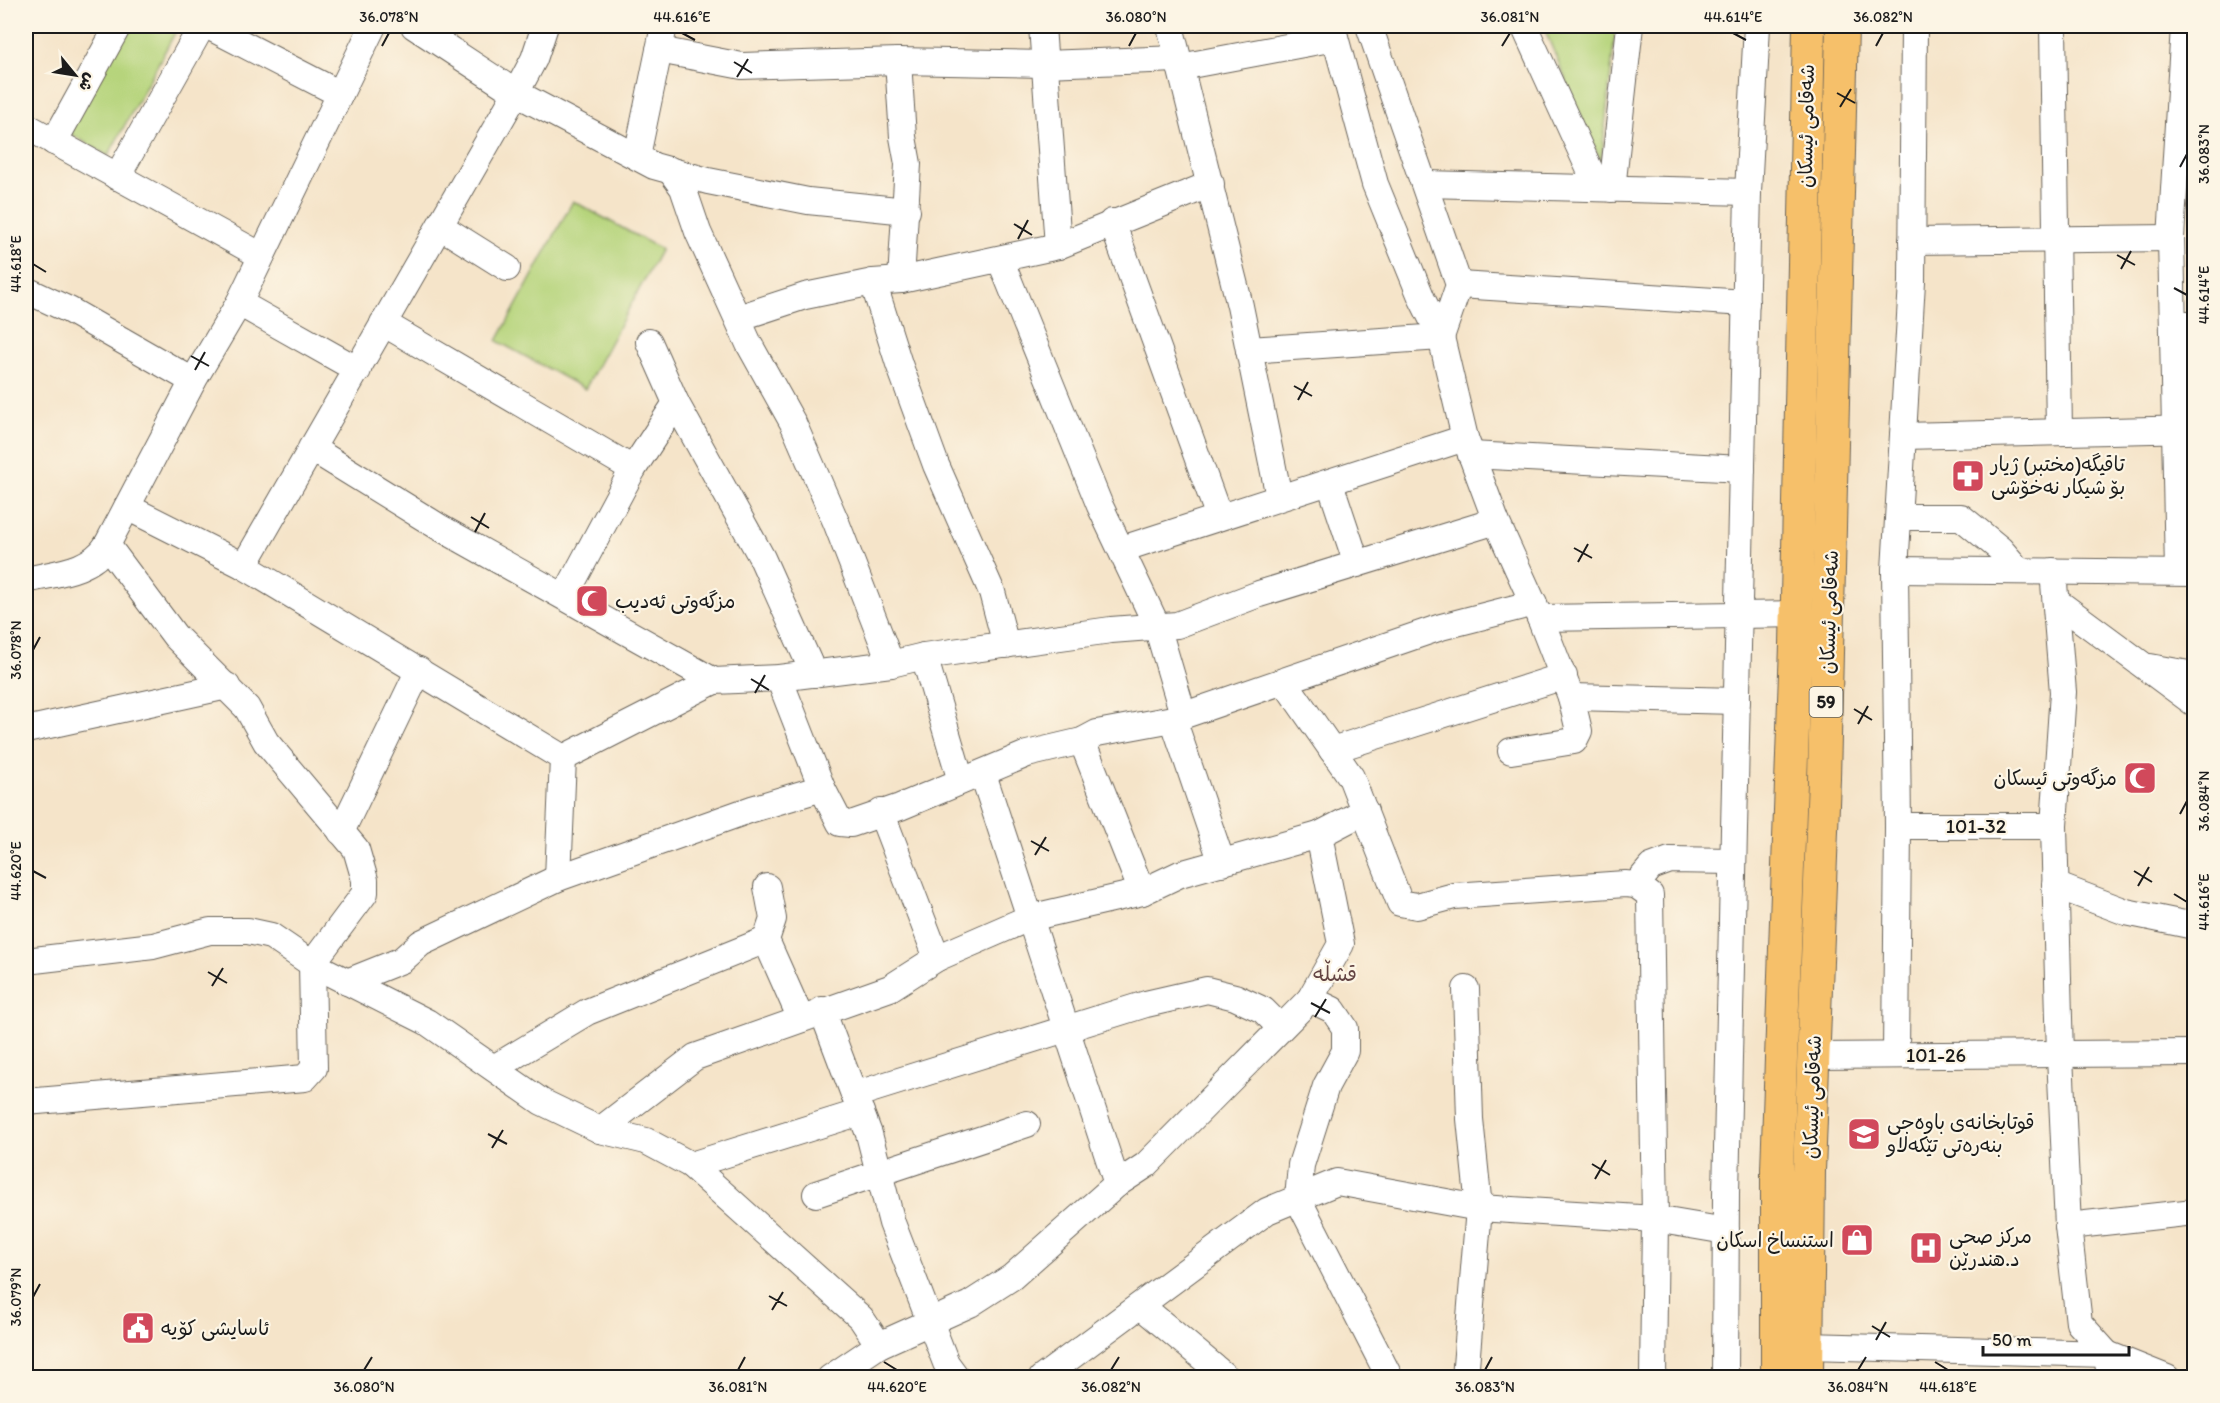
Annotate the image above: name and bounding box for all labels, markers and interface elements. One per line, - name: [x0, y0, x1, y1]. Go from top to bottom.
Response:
- text: 36.078°N: [359, 8, 419, 26]
- text: 44.616°E: [653, 8, 711, 26]
- text: 36.080°N: [1105, 8, 1167, 26]
- text: 36.081°N: [1481, 8, 1539, 26]
- text: 44.614°E: [1704, 8, 1762, 26]
- text: 36.082°N: [1853, 8, 1913, 26]
- north arrow: [45, 45, 105, 105]
- street label: شەقامی ئیسکان: [1793, 64, 1820, 188]
- text: ش: [75, 70, 100, 95]
- text: 36.083°N: [2195, 124, 2213, 184]
- text: 44.618°E: [7, 235, 25, 293]
- text: 44.614°E: [2195, 266, 2213, 324]
- place label: تاقیگە(مختبر) ژیار بۆ شیکار نەخۆشی: [1989, 452, 2125, 500]
- pharmacy icon: تاقیگە(مختبر) ژیار بۆ شیکار نەخۆشی: [1950, 458, 1986, 494]
- street label: شەقامی ئیسکان: [1815, 550, 1844, 674]
- mosque icon: مزگەوتی ئەدیب: [574, 583, 610, 619]
- place label: مزگەوتی ئەدیب: [615, 589, 735, 614]
- text: 36.078°N: [7, 620, 25, 680]
- road number: 59: [1810, 687, 1842, 717]
- mosque icon: مزگەوتی ئیسکان: [2122, 760, 2158, 796]
- place label: مزگەوتی ئیسکان: [1993, 766, 2117, 791]
- text: 36.084°N: [2195, 771, 2213, 831]
- street label: 101-32: [1946, 814, 2007, 838]
- text: 44.620°E: [7, 841, 25, 901]
- text: 44.616°E: [2195, 873, 2213, 931]
- district label: قشڵه‌: [1313, 959, 1357, 986]
- street label: شەقامی ئیسکان: [1798, 1035, 1827, 1159]
- street label: 101-26: [1906, 1043, 1966, 1067]
- place label: قوتابخانه‌ی باوه‌جی بنه‌ره‌تی تێكه‌لاو: [1885, 1110, 2034, 1158]
- school or university icon: قوتابخانه‌ی باوه‌جی بنه‌ره‌تی تێكه‌لاو: [1846, 1116, 1882, 1152]
- shop icon: استنساخ اسکان: [1839, 1222, 1875, 1258]
- place label: مرکز صحی د.هندرێن: [1949, 1224, 2032, 1271]
- place label: استنساخ اسکان: [1716, 1228, 1834, 1254]
- hospital icon: مرکز صحی د.هندرێن: [1908, 1230, 1944, 1266]
- text: 36.079°N: [7, 1268, 25, 1326]
- public building icon: ئاسایشی کۆیە: [120, 1310, 156, 1346]
- place label: ئاسایشی کۆیە: [161, 1316, 270, 1341]
- scale bar: [1983, 1319, 2128, 1357]
- text: 50 m: [1992, 1329, 2032, 1351]
- text: 36.080°N: [333, 1378, 395, 1396]
- text: 36.081°N: [709, 1378, 767, 1396]
- text: 44.620°E: [867, 1378, 927, 1396]
- text: 36.082°N: [1081, 1378, 1141, 1396]
- text: 36.083°N: [1455, 1378, 1515, 1396]
- text: 36.084°N: [1828, 1378, 1888, 1396]
- text: 44.618°E: [1919, 1378, 1977, 1396]

